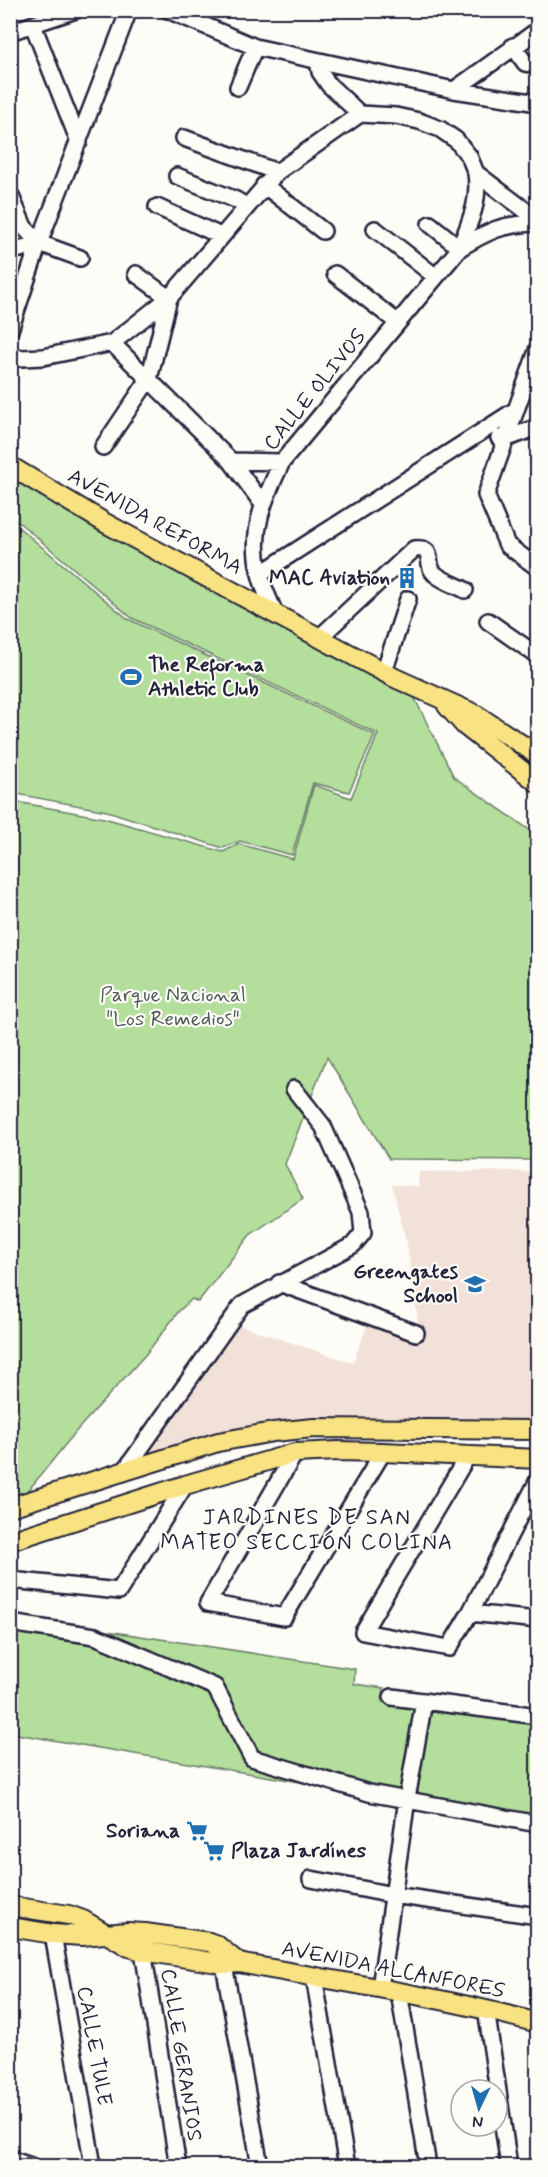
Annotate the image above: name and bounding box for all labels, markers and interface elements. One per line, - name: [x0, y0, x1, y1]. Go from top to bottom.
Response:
- street label: CALLE OLIVOS: [257, 323, 373, 456]
- street label: AVENIDA REFORMA: [63, 462, 247, 582]
- place label: MAC Aviation: [269, 564, 390, 592]
- building icon: MAC Aviation: [395, 566, 419, 590]
- place label: The Reforma Athletic Club: [148, 651, 265, 703]
- sports icon: The Reforma Athletic Club: [119, 665, 143, 689]
- park label: Parque Nacional "Los Remedios": [100, 981, 246, 1033]
- place label: Greengates School: [353, 1258, 459, 1310]
- school or university icon: Greengates School: [463, 1272, 487, 1296]
- district label: JARDINES DE SAN MATEO SECCIÓN COLINA: [160, 1504, 454, 1557]
- place label: Soriana: [106, 1817, 180, 1845]
- supermarket icon: Soriana: [185, 1819, 209, 1843]
- place label: Plaza Jardínes: [231, 1837, 367, 1865]
- supermarket icon: Plaza Jardínes: [202, 1839, 226, 1863]
- street label: AVENIDA ALCANFORES: [279, 1935, 507, 2005]
- street label: CALLE GERANIOS: [154, 1967, 208, 2143]
- street label: CALLE TULE: [70, 1984, 118, 2108]
- north arrow: [449, 2078, 509, 2138]
- text: N: [472, 2111, 484, 2132]

